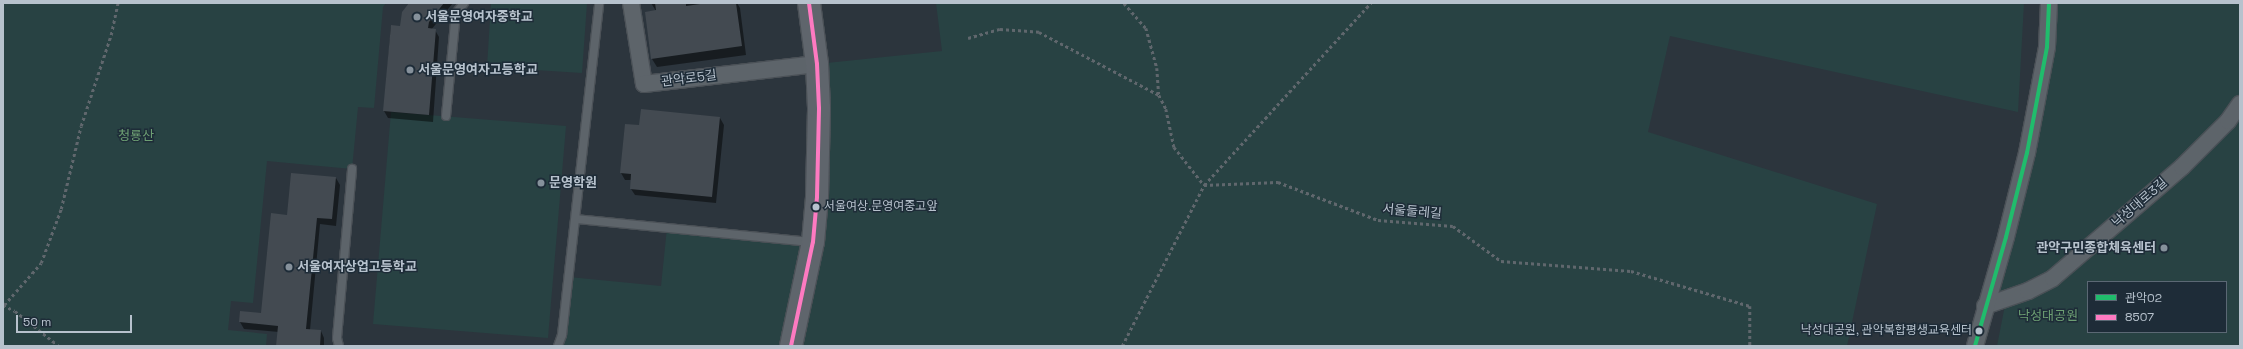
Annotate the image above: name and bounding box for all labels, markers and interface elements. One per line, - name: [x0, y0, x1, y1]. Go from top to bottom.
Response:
- place label: 서울문영여자중학교: [425, 9, 533, 25]
- marker: 서울문영여자중학교: [412, 12, 422, 22]
- place label: 서울문영여자고등학교: [418, 62, 538, 78]
- marker: 서울문영여자고등학교: [405, 65, 415, 75]
- street label: 관악로5길: [660, 68, 718, 90]
- park label: 청룡산: [118, 128, 154, 144]
- place label: 문영학원: [549, 175, 597, 191]
- street label: 낙성대로3길: [2109, 175, 2171, 231]
- marker: 문영학원: [536, 178, 546, 188]
- place label: 서울여상.문영여중고앞: [824, 200, 937, 214]
- marker: 서울여상.문영여중고앞: [811, 202, 821, 212]
- street label: 서울둘레길: [1382, 202, 1442, 222]
- place label: 관악구민종합체육센터: [2036, 240, 2156, 256]
- marker: 관악구민종합체육센터: [2159, 243, 2169, 253]
- place label: 서울여자상업고등학교: [297, 259, 417, 275]
- marker: 서울여자상업고등학교: [284, 262, 294, 272]
- legend: [2087, 281, 2227, 333]
- text: 관악02: [2125, 290, 2162, 306]
- scale bar: [18, 307, 134, 333]
- park label: 낙성대공원: [2018, 308, 2078, 324]
- text: 8507: [2125, 309, 2154, 325]
- text: 50 m: [23, 314, 51, 330]
- place label: 낙성대공원, 관악복합평생교육센터: [1800, 324, 1972, 338]
- marker: 낙성대공원, 관악복합평생교육센터: [1974, 326, 1984, 336]

